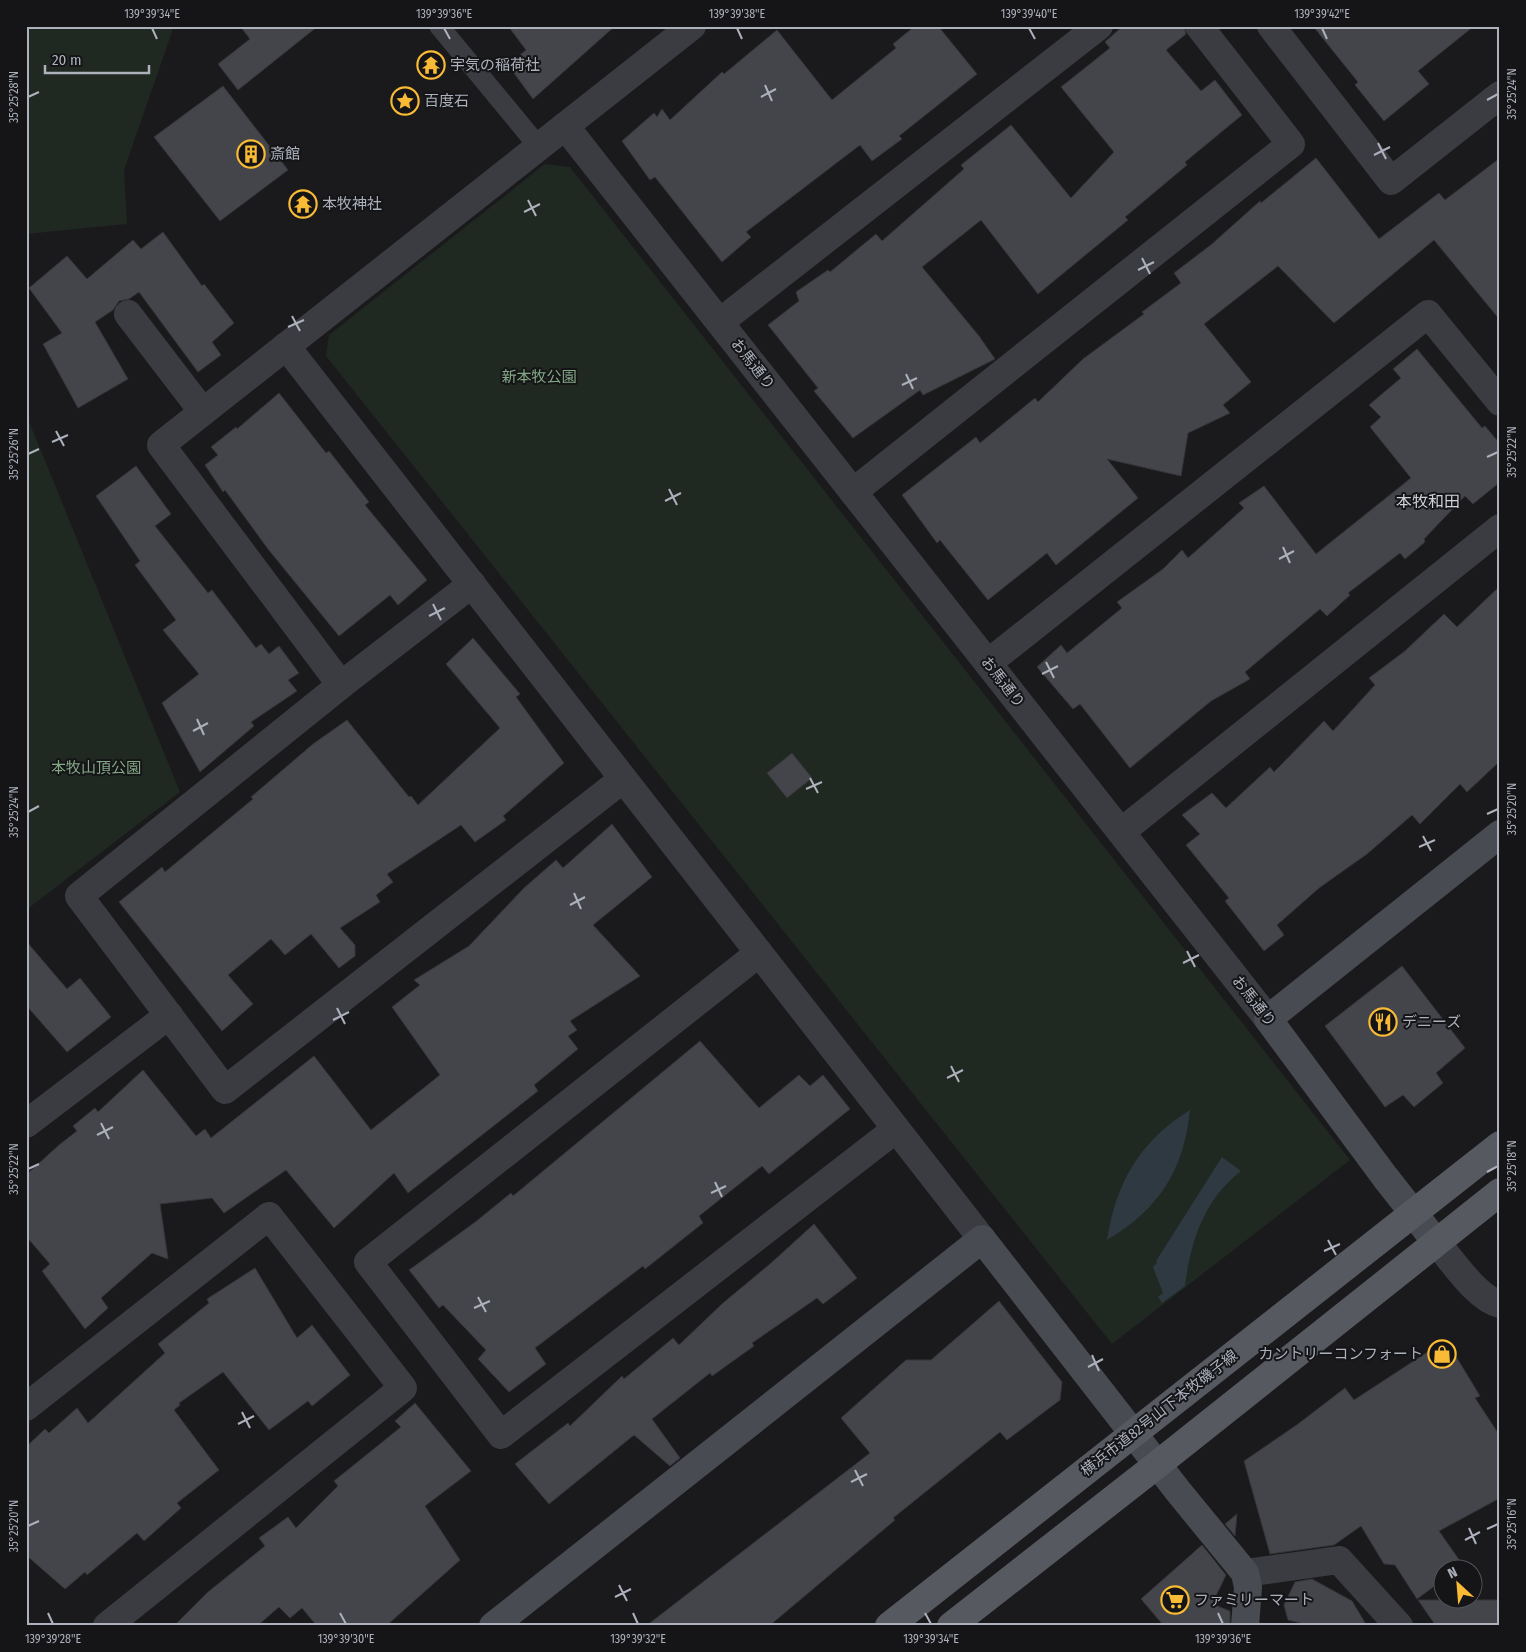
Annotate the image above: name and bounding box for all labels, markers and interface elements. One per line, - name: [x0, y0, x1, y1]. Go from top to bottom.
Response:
- text: 139°39'34"E: [124, 7, 180, 21]
- text: 139°39'36"E: [416, 7, 472, 21]
- text: 139°39'38"E: [709, 7, 766, 21]
- text: 139°39'40"E: [1001, 7, 1058, 21]
- text: 139°39'42"E: [1294, 7, 1350, 21]
- scale bar: [45, 42, 149, 74]
- temple icon: 宇気の稲荷社: [416, 50, 446, 80]
- text: 20 m: [52, 51, 82, 69]
- place label: 宇気の稲荷社: [450, 56, 540, 74]
- text: 35°25'24"N: [1505, 68, 1519, 120]
- text: 35°25'28"N: [7, 71, 21, 123]
- place icon: 百度石: [390, 86, 420, 116]
- place label: 百度石: [424, 92, 469, 110]
- building icon: 斎館: [236, 139, 266, 169]
- place label: 斎館: [270, 145, 300, 163]
- temple icon: 本牧神社: [288, 189, 318, 219]
- place label: 本牧神社: [322, 195, 382, 213]
- street label: お馬通り: [727, 335, 779, 393]
- park label: 新本牧公園: [501, 368, 577, 386]
- text: 35°25'22"N: [1505, 426, 1519, 478]
- text: 35°25'26"N: [7, 428, 21, 480]
- district label: 本牧和田: [1396, 492, 1460, 511]
- street label: お馬通り: [977, 653, 1029, 711]
- park label: 本牧山頂公園: [51, 759, 141, 777]
- text: 35°25'20"N: [1505, 783, 1519, 835]
- text: 35°25'24"N: [7, 786, 21, 838]
- street label: お馬通り: [1228, 972, 1280, 1030]
- restaurant icon: デニーズ: [1368, 1007, 1398, 1037]
- place label: デニーズ: [1402, 1013, 1461, 1031]
- text: 35°25'18"N: [1505, 1140, 1519, 1192]
- text: 35°25'22"N: [7, 1143, 21, 1195]
- shop icon: カントリーコンフォート: [1427, 1339, 1457, 1369]
- place label: カントリーコンフォート: [1258, 1345, 1423, 1363]
- street label: 横浜市道82号山下本牧磯子線: [1077, 1346, 1241, 1480]
- text: 35°25'16"N: [1505, 1498, 1519, 1550]
- text: 35°25'20"N: [7, 1500, 21, 1552]
- north arrow: [1434, 1560, 1484, 1610]
- text: N: [1445, 1563, 1460, 1582]
- supermarket icon: ファミリーマート: [1160, 1585, 1190, 1615]
- place label: ファミリーマート: [1194, 1591, 1314, 1609]
- text: 139°39'28"E: [25, 1632, 81, 1646]
- text: 139°39'30"E: [318, 1632, 375, 1646]
- text: 139°39'32"E: [610, 1632, 666, 1646]
- text: 139°39'34"E: [903, 1632, 959, 1646]
- text: 139°39'36"E: [1195, 1632, 1251, 1646]

